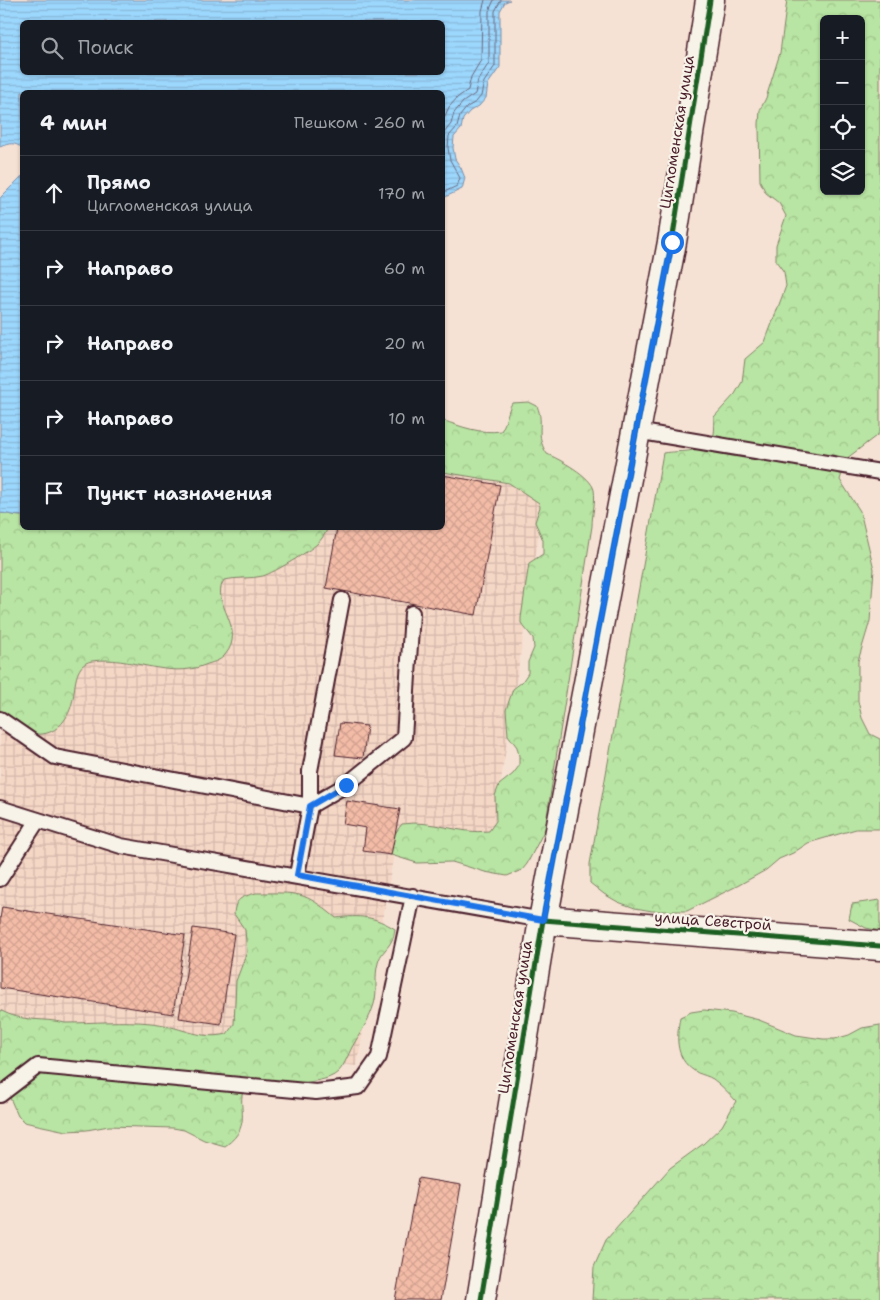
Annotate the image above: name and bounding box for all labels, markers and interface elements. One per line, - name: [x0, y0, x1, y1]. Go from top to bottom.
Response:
- map controls: [820, 15, 865, 195]
- button: +: [820, 15, 865, 60]
- search box: [20, 20, 445, 75]
- icon: search: [38, 34, 66, 62]
- text: Поиск: [78, 35, 133, 60]
- street label: Цигломенская улица: [655, 53, 699, 210]
- button: −: [820, 60, 865, 105]
- button: locate: [820, 105, 865, 150]
- text: 4 мин: [40, 109, 107, 137]
- text: Пешком · 260 m: [294, 112, 425, 133]
- button: layers: [820, 150, 865, 195]
- text: Прямо: [87, 170, 151, 195]
- icon: ahead: [40, 179, 68, 207]
- text: 170 m: [378, 183, 425, 204]
- text: Цигломенская улица: [87, 195, 253, 216]
- route start: [661, 231, 684, 254]
- icon: right: [40, 254, 68, 282]
- text: Направо: [87, 256, 173, 281]
- text: 60 m: [384, 258, 425, 279]
- icon: right: [40, 329, 68, 357]
- text: Направо: [87, 331, 173, 356]
- text: 20 m: [384, 333, 425, 354]
- icon: right: [40, 404, 68, 432]
- text: Направо: [87, 406, 173, 431]
- text: 10 m: [388, 408, 425, 429]
- icon: arrive: [40, 479, 68, 507]
- text: Пункт назначения: [87, 481, 272, 506]
- route end: [335, 774, 358, 797]
- street label: улица Севстрой: [654, 907, 773, 935]
- street label: Цигломенская улица: [493, 938, 537, 1095]

